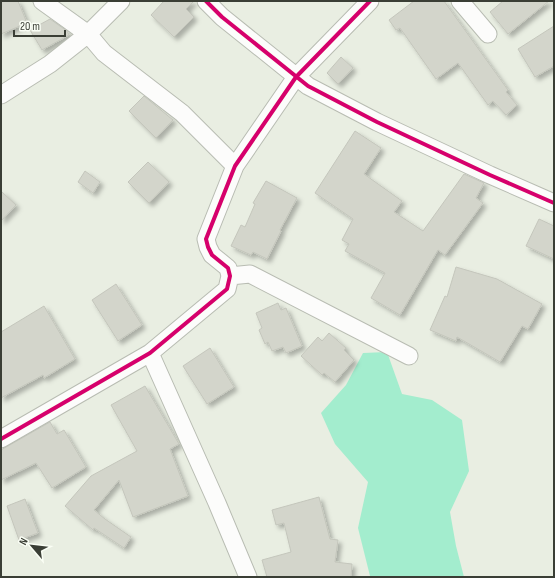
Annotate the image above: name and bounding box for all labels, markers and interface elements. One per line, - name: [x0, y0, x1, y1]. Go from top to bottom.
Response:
- scale bar: [14, 12, 65, 38]
- text: 20 m: [20, 19, 40, 34]
- north arrow: [12, 526, 52, 566]
- text: N: [16, 536, 31, 547]

